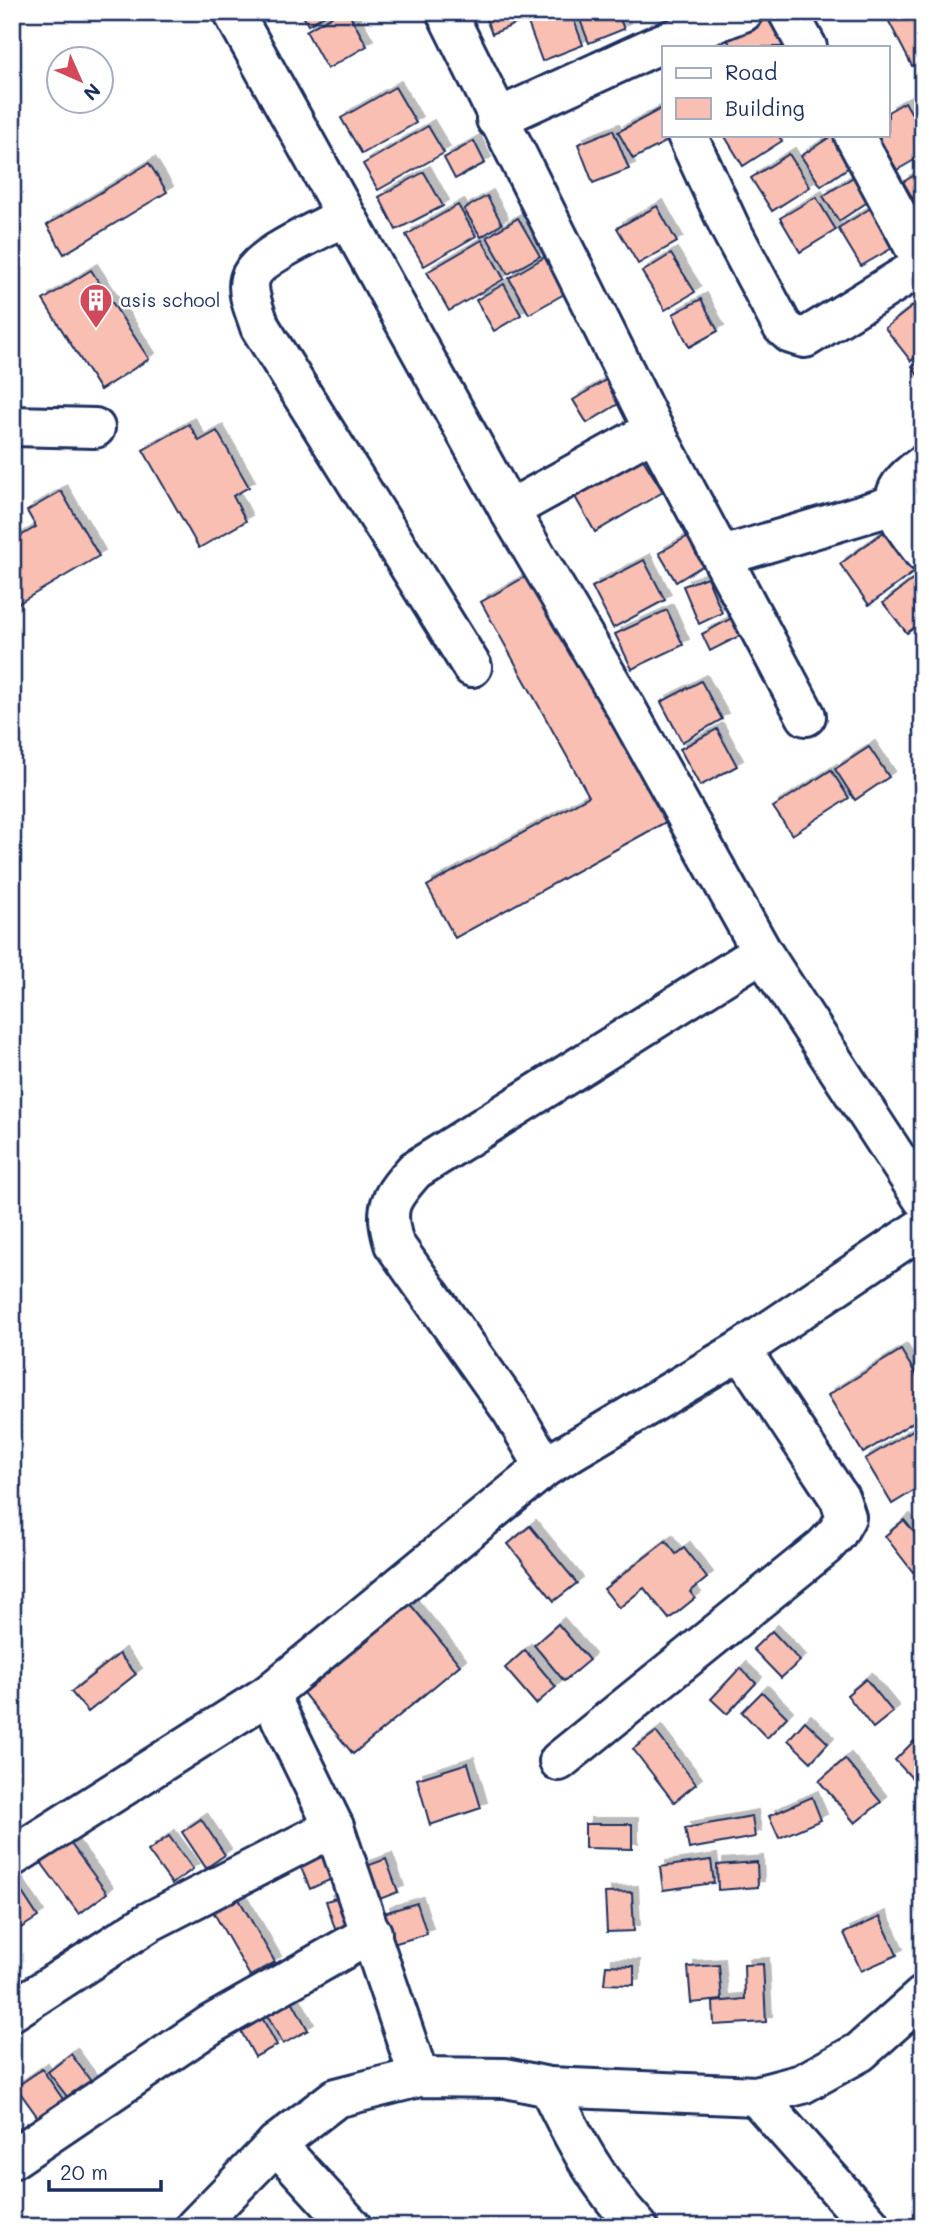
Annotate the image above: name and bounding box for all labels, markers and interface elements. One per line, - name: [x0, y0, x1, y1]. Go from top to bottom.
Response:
- north arrow: [46, 46, 116, 116]
- legend: [662, 46, 890, 136]
- text: Road: [725, 58, 777, 85]
- text: N: [78, 78, 106, 106]
- text: Building: [725, 94, 805, 121]
- building icon: asis school: [77, 281, 115, 330]
- place label: asis school: [120, 287, 221, 312]
- scale bar: [49, 2148, 161, 2192]
- text: 20 m: [60, 2158, 108, 2185]

